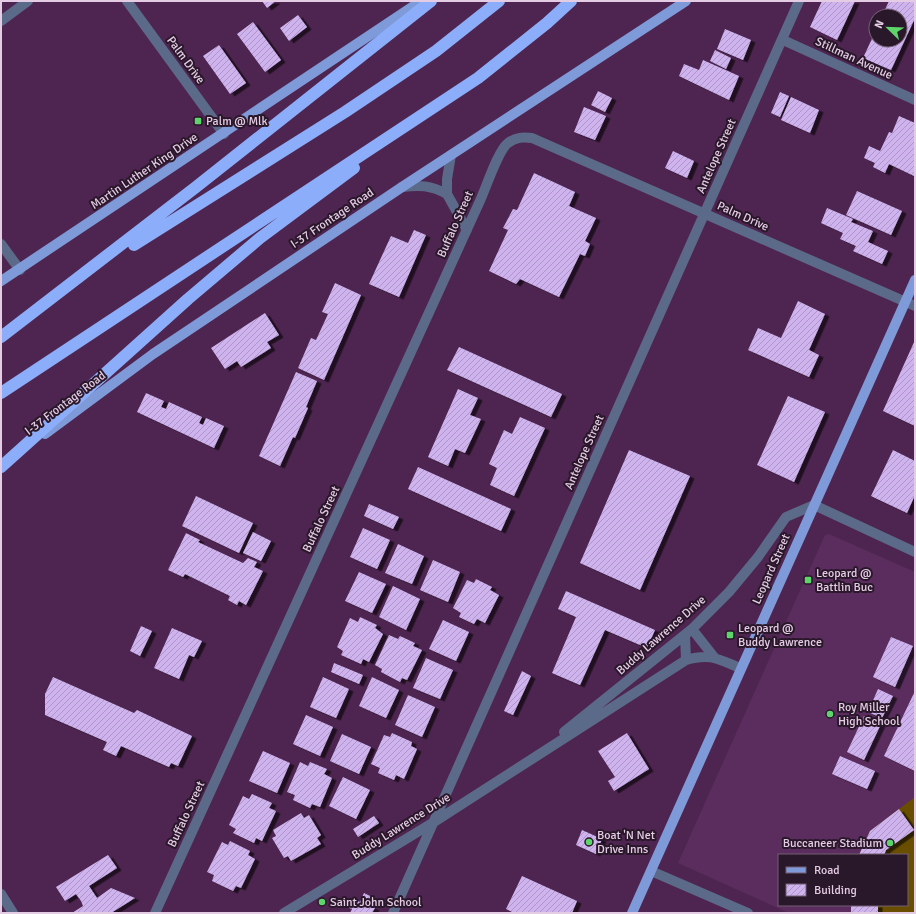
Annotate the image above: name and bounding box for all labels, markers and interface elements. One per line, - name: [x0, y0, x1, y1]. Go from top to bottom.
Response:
- north arrow: [868, 8, 908, 48]
- text: N: [872, 18, 887, 30]
- street label: Palm Drive: [163, 34, 208, 87]
- street label: Stillman Avenue: [813, 34, 895, 83]
- place label: Palm @ Mlk: [206, 114, 268, 129]
- marker: Palm @ Mlk: [193, 116, 203, 126]
- street label: Antelope Street: [693, 117, 740, 196]
- street label: Martin Luther King Drive: [88, 130, 201, 213]
- street label: I-37 Frontage Road: [288, 185, 377, 252]
- street label: Buffalo Street: [434, 189, 477, 260]
- street label: Palm Drive: [715, 198, 771, 235]
- street label: I-37 Frontage Road: [22, 368, 109, 439]
- street label: Antelope Street: [561, 413, 608, 492]
- street label: Buffalo Street: [300, 484, 343, 555]
- street label: Leopard Street: [749, 532, 794, 607]
- place label: Leopard @ Battlin Buc: [816, 566, 873, 595]
- marker: Leopard @ Battlin Buc: [803, 575, 813, 585]
- street label: Buddy Lawrence Drive: [614, 593, 709, 678]
- place label: Leopard @ Buddy Lawrence: [738, 621, 822, 650]
- marker: Leopard @ Buddy Lawrence: [725, 630, 735, 640]
- place label: Roy Miller High School: [838, 700, 900, 729]
- marker: Roy Miller High School: [825, 709, 835, 719]
- street label: Buffalo Street: [165, 779, 208, 850]
- street label: Buddy Lawrence Drive: [349, 790, 453, 863]
- place label: Boat 'N Net Drive Inns: [597, 828, 655, 857]
- place label: Buccaneer Stadium: [783, 836, 882, 851]
- marker: Boat 'N Net Drive Inns: [584, 837, 594, 847]
- marker: Buccaneer Stadium: [885, 838, 895, 848]
- legend: [778, 854, 908, 906]
- text: Road: [814, 863, 840, 878]
- text: Building: [814, 883, 857, 898]
- place label: Saint John School: [330, 895, 422, 910]
- marker: Saint John School: [317, 897, 327, 907]

